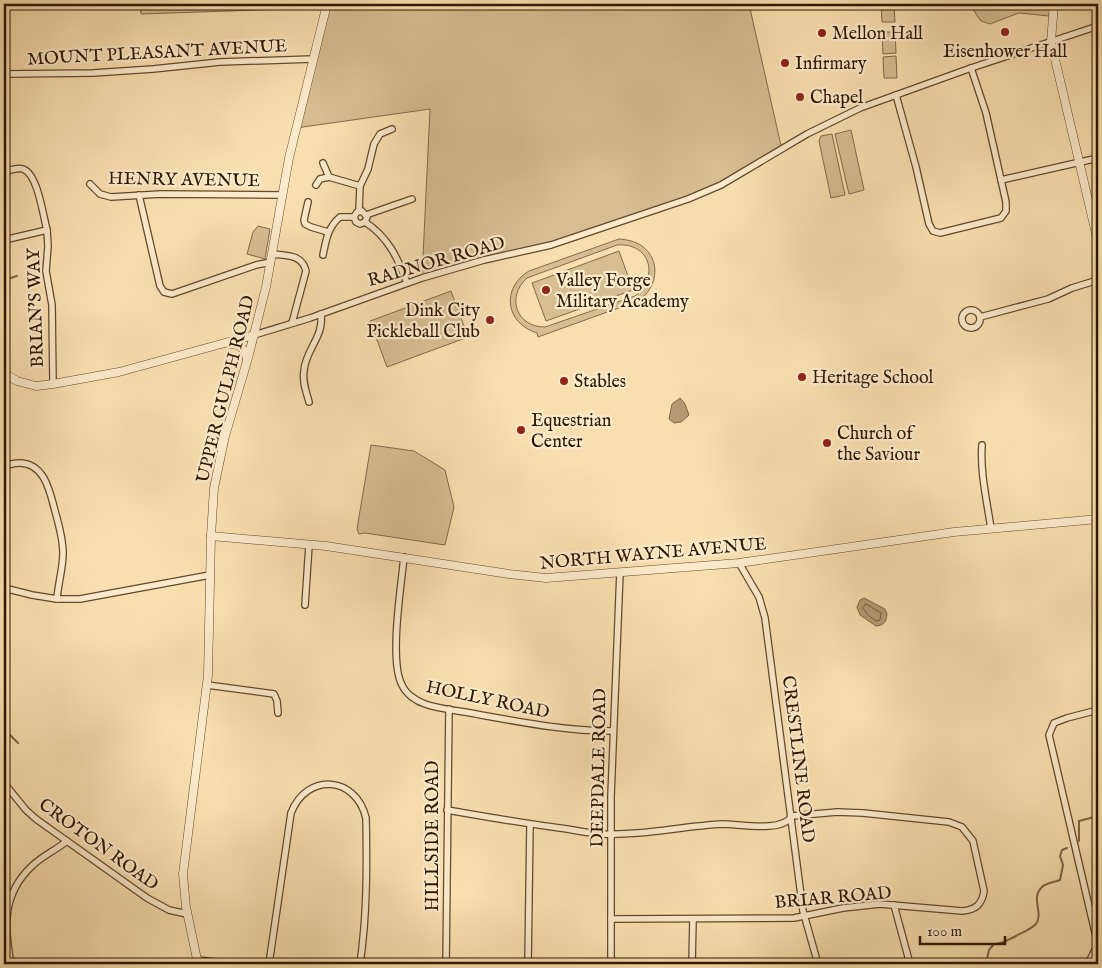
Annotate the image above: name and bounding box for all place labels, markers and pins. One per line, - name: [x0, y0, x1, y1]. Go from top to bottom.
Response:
- place label: Mellon Hall: [832, 23, 923, 46]
- marker: Eisenhower Hall: [999, 26, 1011, 38]
- marker: Mellon Hall: [816, 27, 828, 39]
- place label: Eisenhower Hall: [943, 41, 1067, 64]
- place label: Infirmary: [795, 53, 867, 76]
- marker: Infirmary: [779, 57, 791, 69]
- place label: Chapel: [810, 87, 863, 110]
- marker: Chapel: [794, 91, 806, 103]
- place label: Valley Forge Military Academy: [555, 270, 689, 314]
- marker: Valley Forge Military Academy: [540, 284, 552, 296]
- place label: Dink City Pickleball Club: [367, 300, 480, 344]
- marker: Dink City Pickleball Club: [484, 314, 496, 326]
- place label: Heritage School: [812, 367, 934, 390]
- place label: Stables: [574, 371, 626, 394]
- marker: Heritage School: [796, 371, 808, 383]
- marker: Stables: [558, 375, 570, 387]
- place label: Equestrian Center: [531, 410, 612, 454]
- place label: Church of the Saviour: [837, 423, 920, 467]
- marker: Equestrian Center: [515, 424, 527, 436]
- marker: Church of the Saviour: [821, 437, 833, 449]

